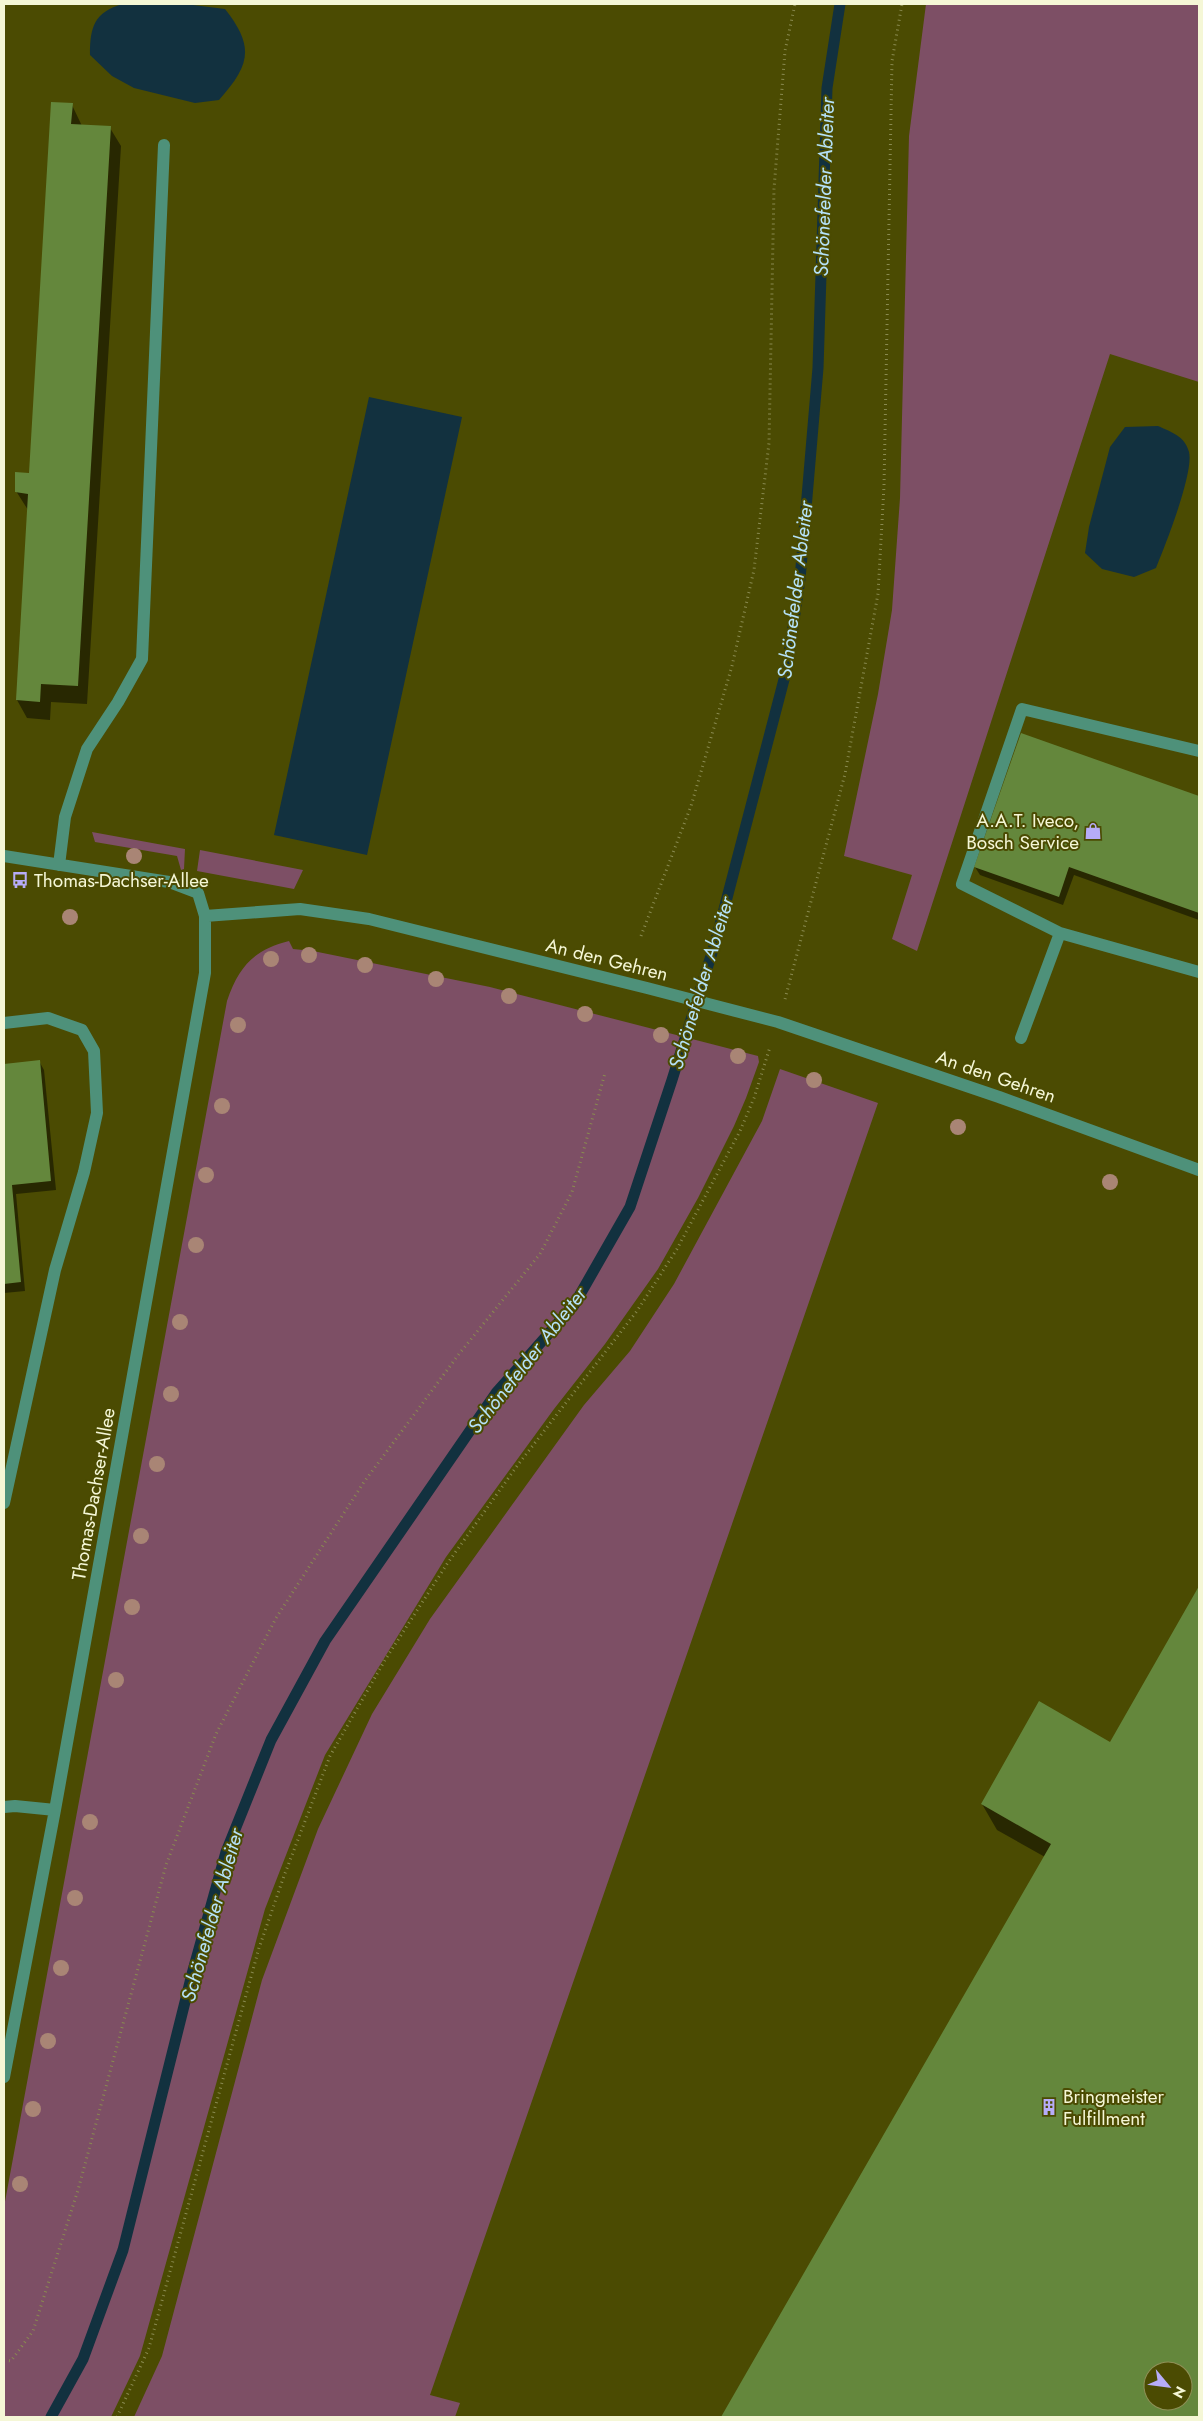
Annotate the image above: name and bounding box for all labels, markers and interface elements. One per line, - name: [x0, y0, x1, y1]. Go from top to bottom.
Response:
- water label: Schönefelder Ableiter: [807, 96, 842, 277]
- water label: Schönefelder Ableiter: [770, 498, 821, 681]
- place label: A.A.T. Iveco, Bosch Service: [966, 807, 1079, 856]
- shop icon: A.A.T. Iveco, Bosch Service: [1083, 821, 1103, 841]
- place label: Thomas-Dachser-Allee: [34, 867, 209, 894]
- bus stop icon: Thomas-Dachser-Allee: [10, 870, 30, 890]
- water label: Schönefelder Ableiter: [661, 892, 742, 1073]
- street label: An den Gehren: [543, 931, 671, 988]
- street label: An den Gehren: [932, 1043, 1059, 1110]
- water label: Schönefelder Ableiter: [461, 1280, 595, 1440]
- street label: Thomas-Dachser-Allee: [65, 1406, 122, 1582]
- water label: Schönefelder Ableiter: [174, 1824, 252, 2005]
- place label: Bringmeister Fulfillment: [1063, 2083, 1164, 2132]
- building icon: Bringmeister Fulfillment: [1039, 2097, 1059, 2117]
- north arrow: [1143, 2361, 1193, 2411]
- text: N: [1168, 2383, 1191, 2402]

